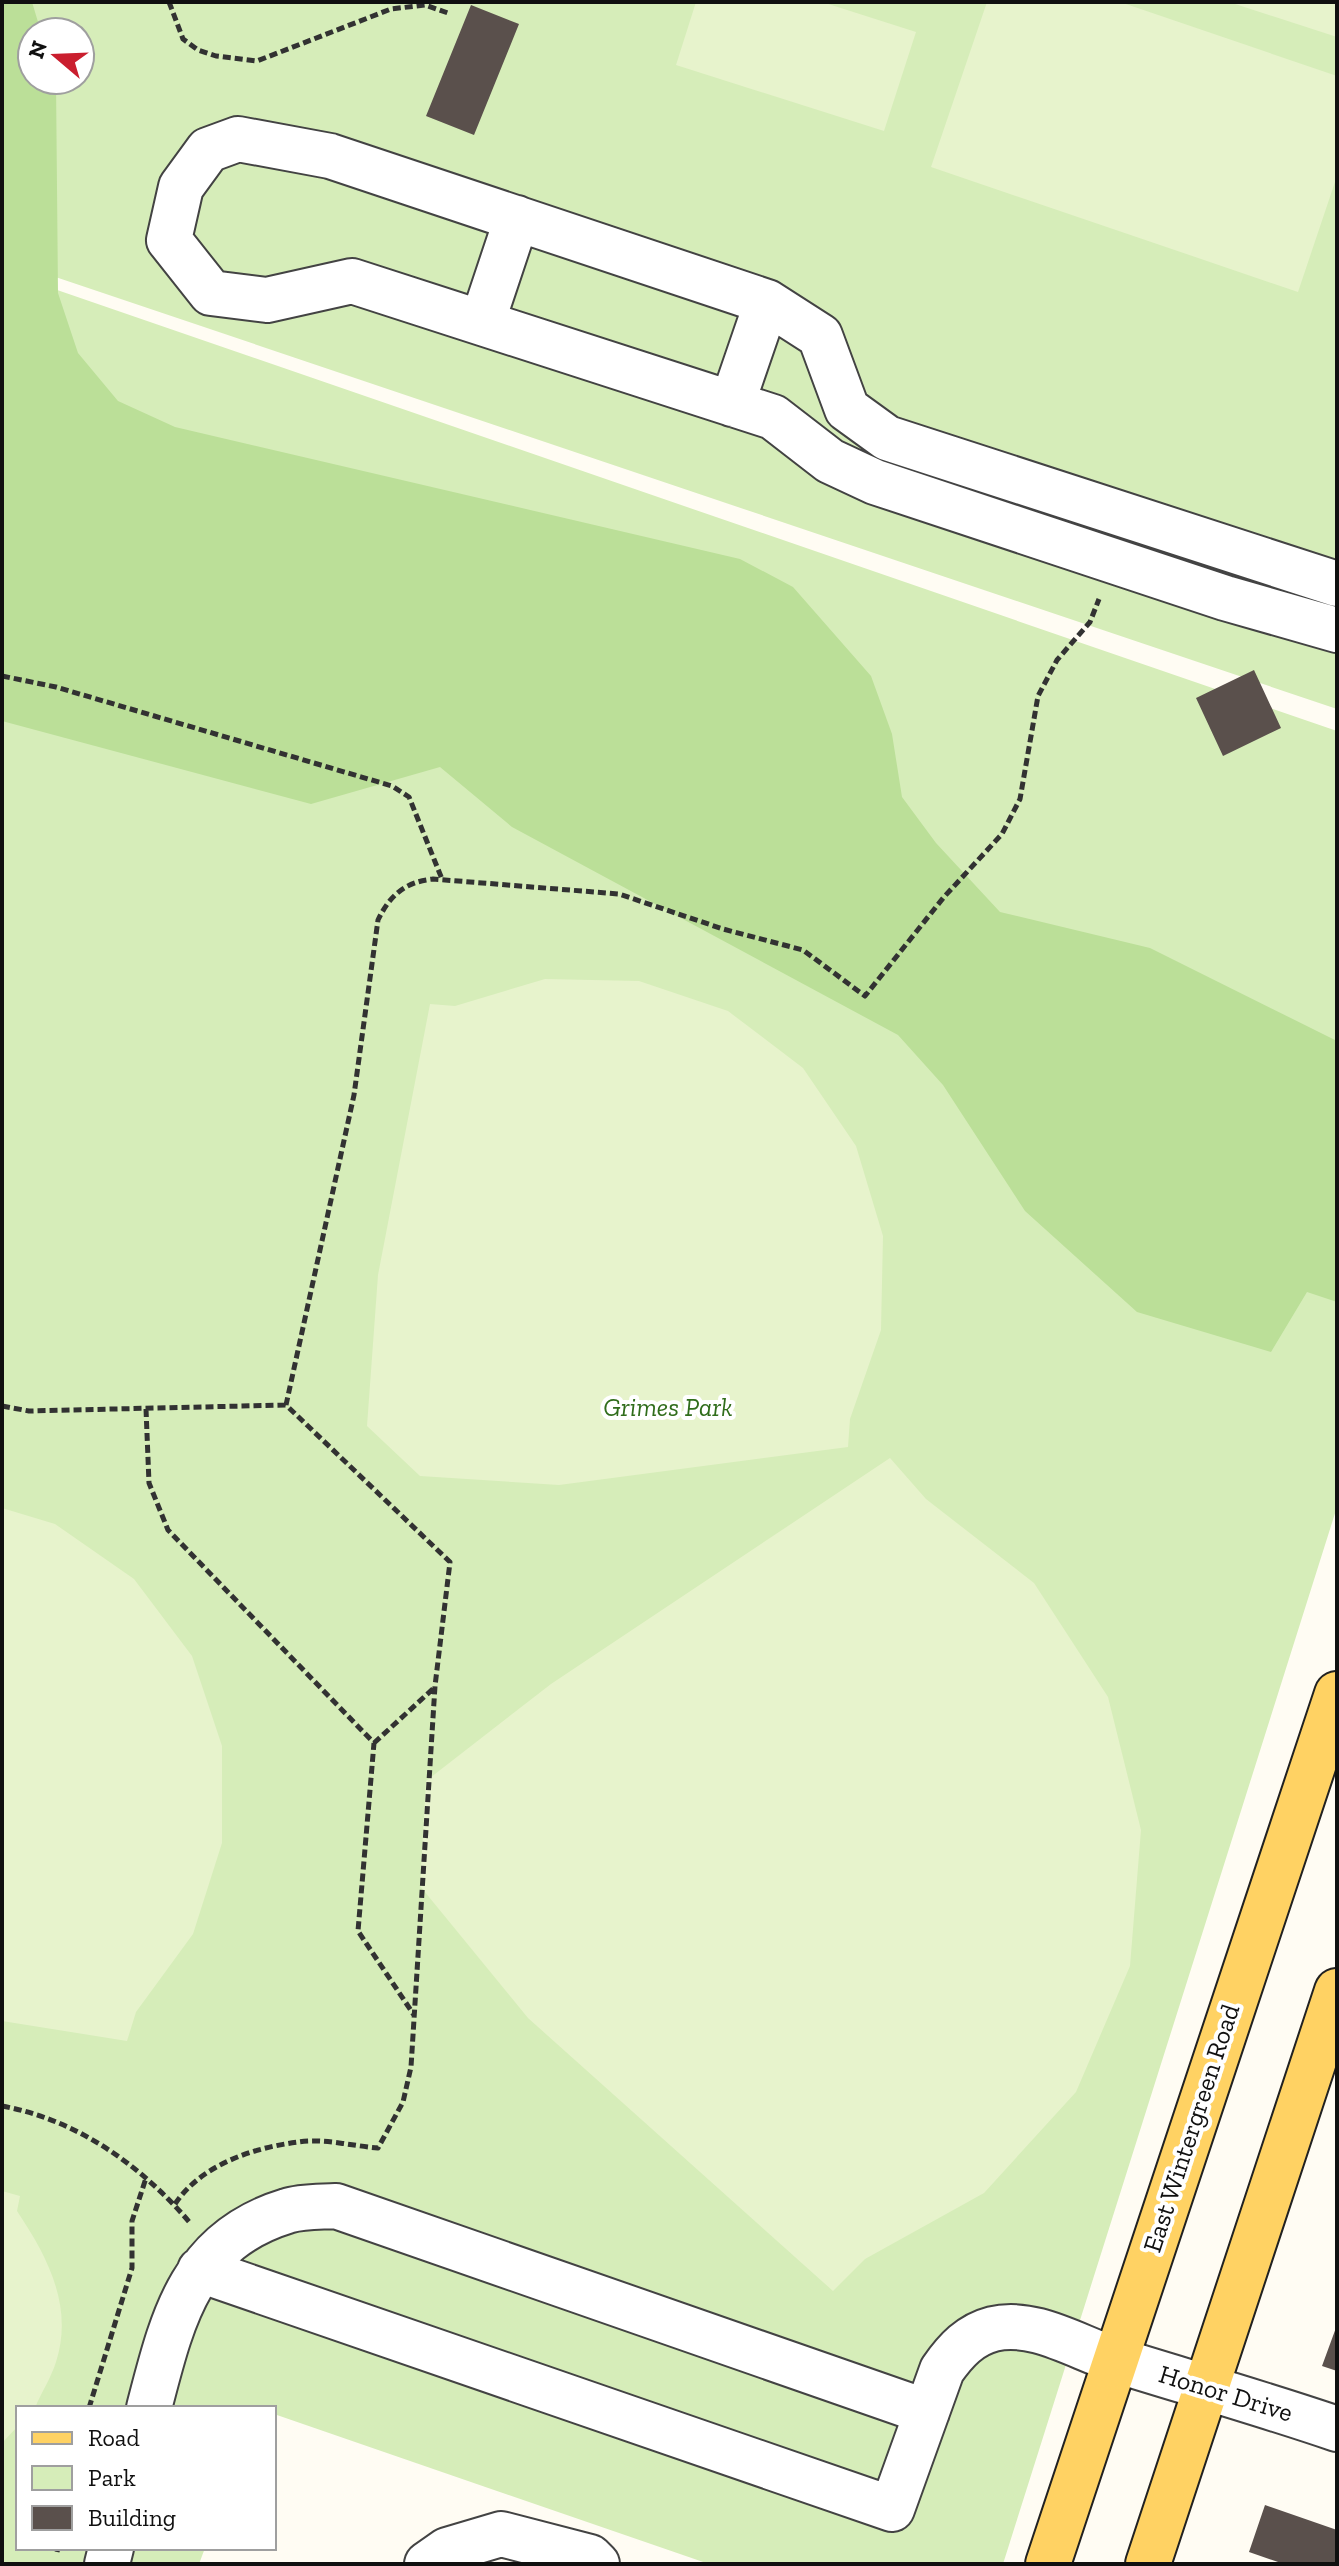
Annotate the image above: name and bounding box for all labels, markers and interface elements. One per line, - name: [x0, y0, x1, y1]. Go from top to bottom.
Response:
- north arrow: [16, 16, 96, 96]
- text: N: [22, 37, 53, 62]
- park label: Grimes Park: [603, 1391, 733, 1423]
- street label: East Wintergreen Road: [1136, 2000, 1246, 2256]
- street label: Honor Drive: [1155, 2357, 1297, 2429]
- legend: [16, 2406, 276, 2550]
- text: Road: [88, 2423, 140, 2452]
- text: Park: [88, 2463, 136, 2492]
- text: Building: [88, 2503, 176, 2532]

